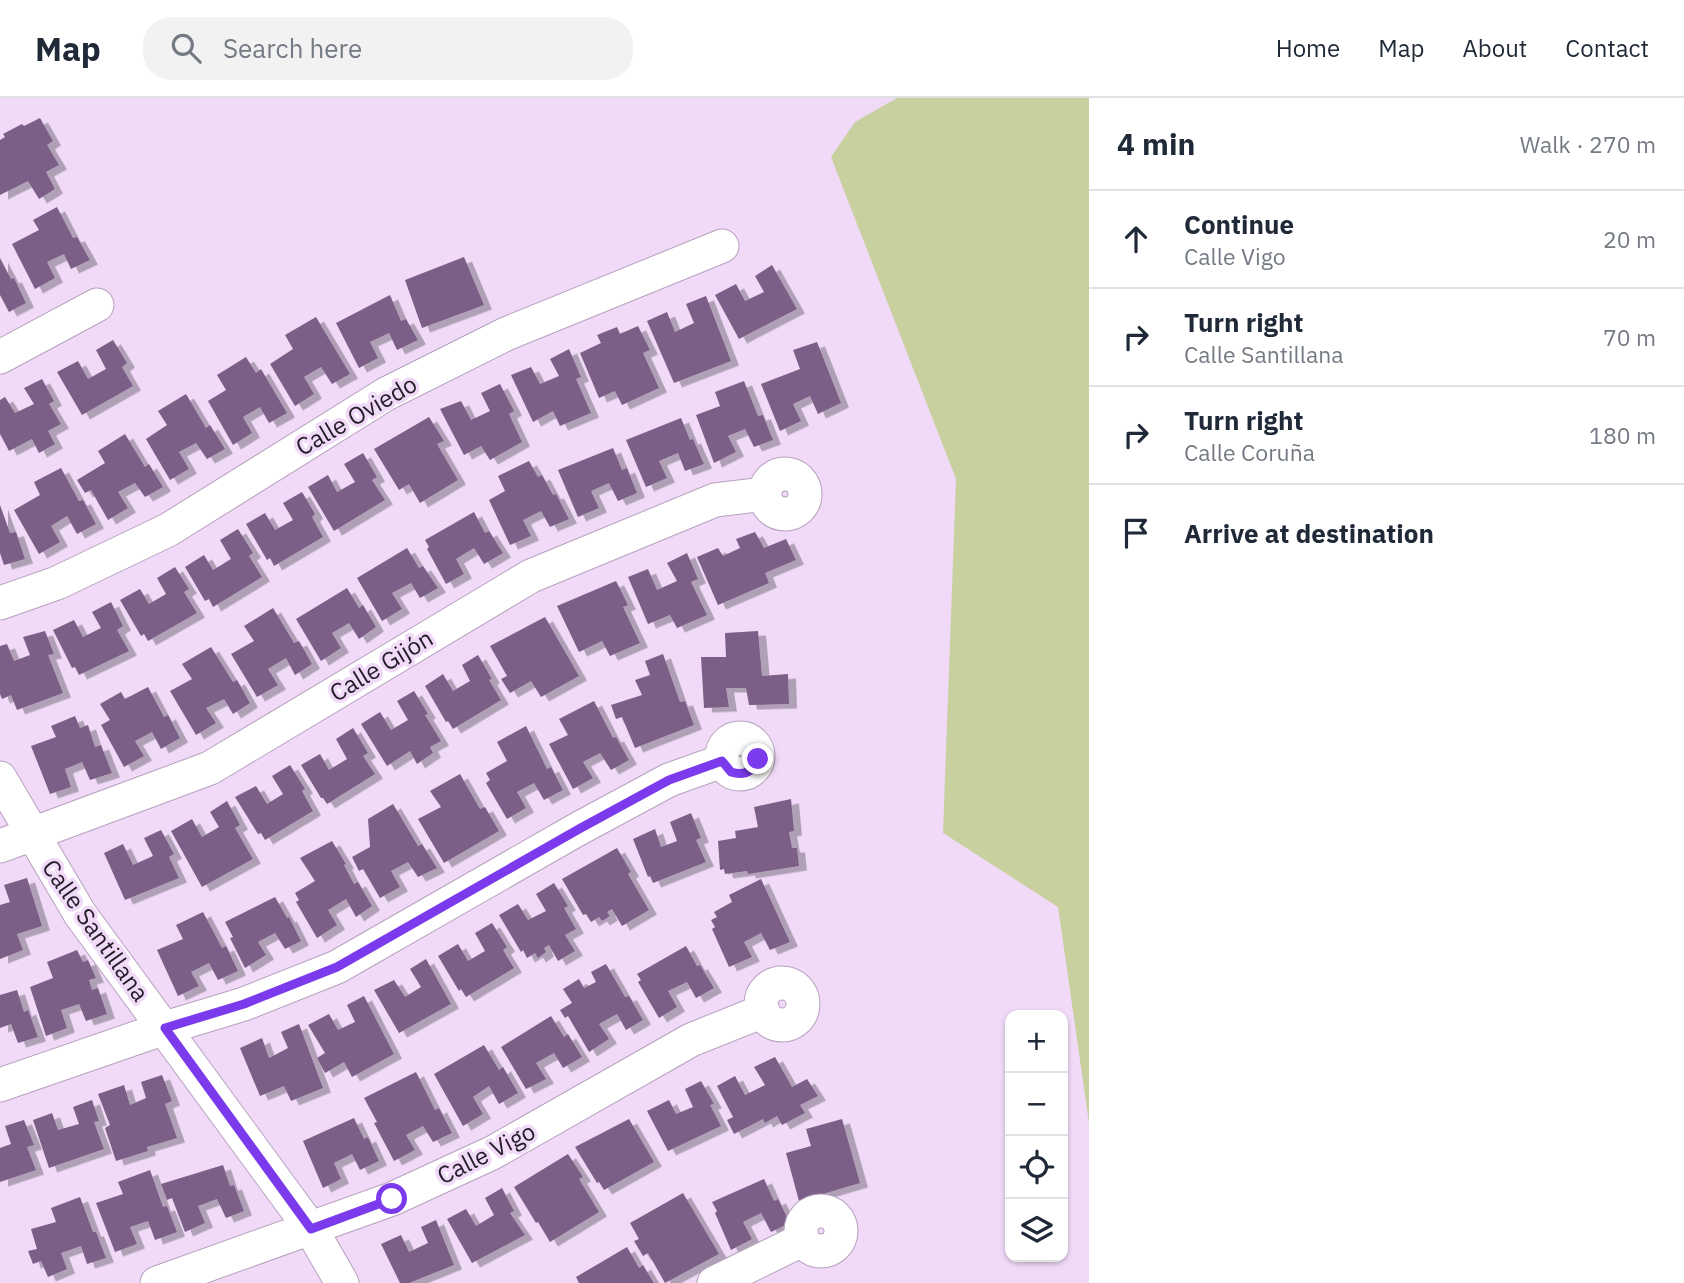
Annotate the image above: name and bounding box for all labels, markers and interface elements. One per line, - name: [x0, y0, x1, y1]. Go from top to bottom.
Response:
- search box: [143, 17, 633, 80]
- text: Map: [35, 27, 101, 70]
- icon: search: [167, 29, 205, 67]
- text: Search here: [223, 31, 362, 65]
- text: Home: [1276, 32, 1340, 64]
- text: Map: [1378, 32, 1424, 64]
- text: About: [1462, 32, 1527, 64]
- text: Contact: [1565, 32, 1649, 64]
- text: 4 min: [1117, 124, 1195, 163]
- text: Walk · 270 m: [1520, 129, 1656, 159]
- text: Continue: [1184, 207, 1294, 241]
- icon: ahead: [1117, 220, 1155, 258]
- text: 20 m: [1603, 224, 1656, 254]
- text: Calle Vigo: [1184, 241, 1286, 271]
- text: Turn right: [1184, 305, 1303, 339]
- icon: right: [1117, 318, 1155, 356]
- text: 70 m: [1603, 322, 1656, 352]
- text: Calle Santillana: [1184, 339, 1344, 369]
- street label: Calle Oviedo: [290, 367, 422, 463]
- text: Turn right: [1184, 403, 1303, 437]
- icon: right: [1117, 416, 1155, 454]
- text: 180 m: [1589, 420, 1656, 450]
- text: Calle Coruña: [1184, 437, 1315, 467]
- icon: arrive: [1117, 514, 1155, 552]
- text: Arrive at destination: [1184, 516, 1434, 550]
- street label: Calle Gijón: [323, 622, 439, 708]
- route end: [742, 743, 773, 774]
- street label: Calle Santillana: [35, 853, 157, 1008]
- map controls: [1005, 1010, 1068, 1262]
- button: +: [1005, 1010, 1068, 1073]
- button: −: [1005, 1073, 1068, 1136]
- street label: Calle Vigo: [431, 1115, 541, 1191]
- button: locate: [1005, 1136, 1068, 1199]
- route start: [376, 1183, 407, 1214]
- button: layers: [1005, 1199, 1068, 1262]

